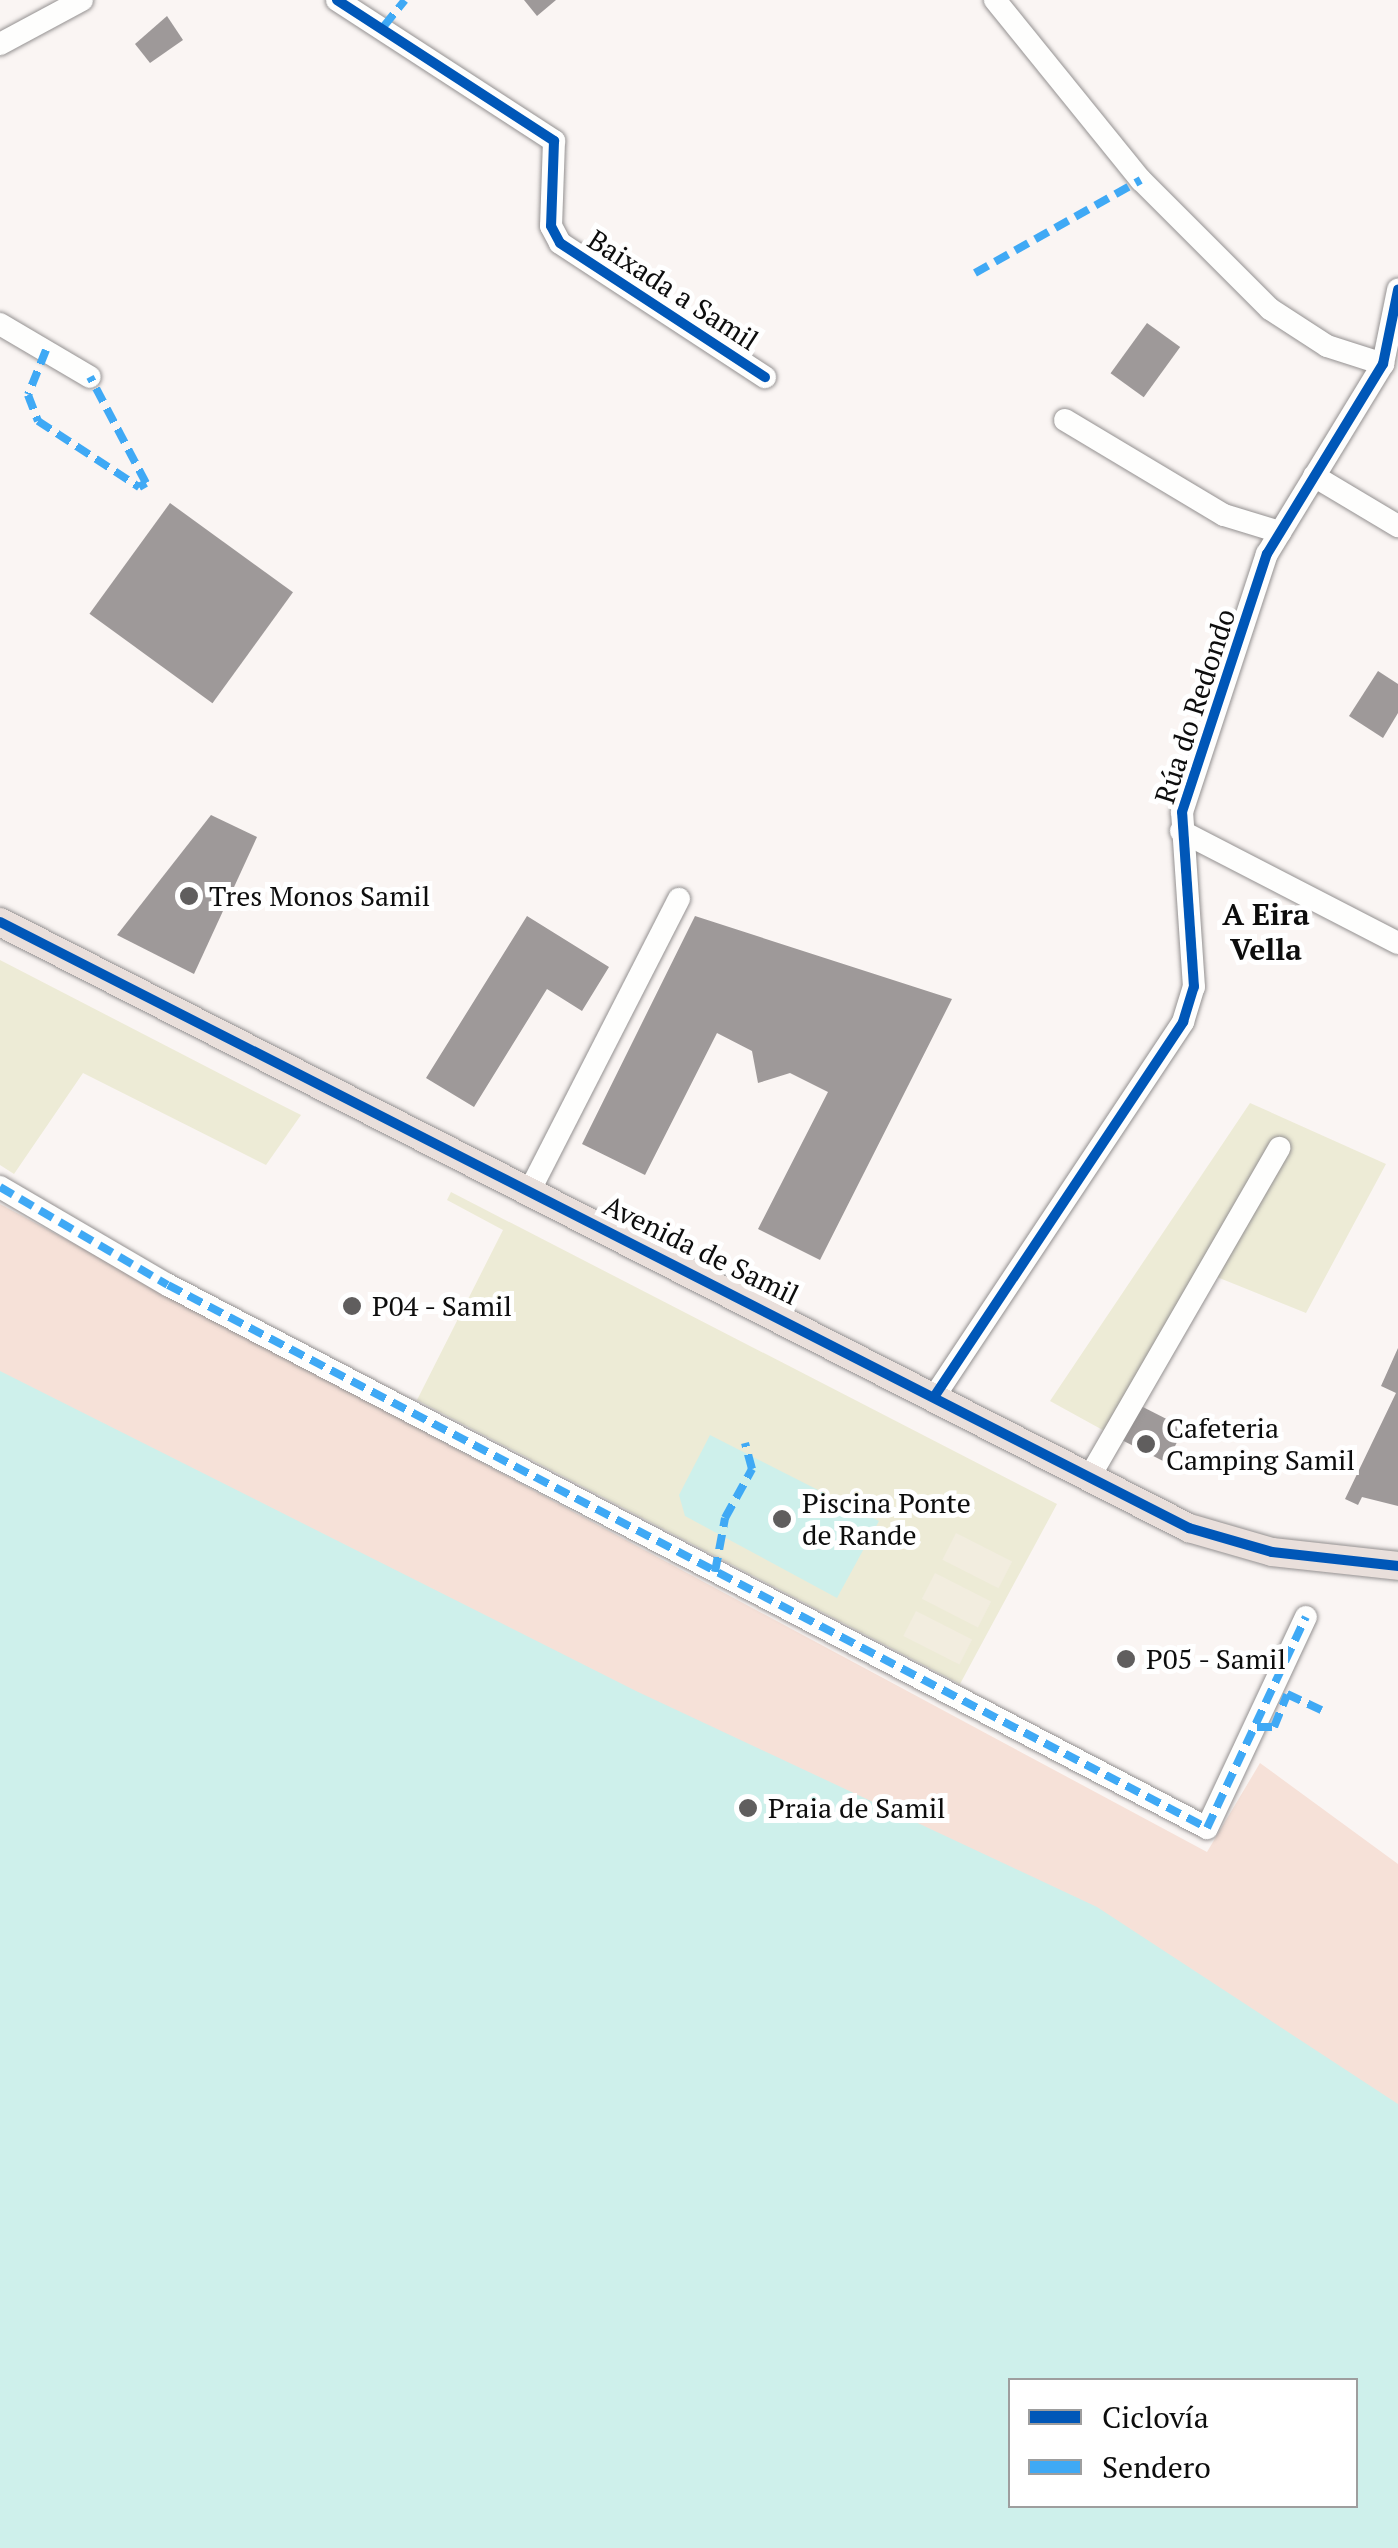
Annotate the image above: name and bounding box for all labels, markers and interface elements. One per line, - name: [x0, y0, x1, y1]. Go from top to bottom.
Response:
- street label: Baixada a Samil: [582, 223, 764, 357]
- street label: Rúa do Redondo: [1148, 604, 1242, 808]
- place label: Tres Monos Samil: [209, 879, 430, 913]
- marker: Tres Monos Samil: [178, 885, 200, 907]
- district label: A Eira Vella: [1222, 896, 1310, 966]
- street label: Avenida de Samil: [598, 1188, 804, 1312]
- place label: P04 - Samil: [372, 1289, 514, 1323]
- marker: P04 - Samil: [341, 1295, 363, 1317]
- place label: Cafeteria Camping Samil: [1166, 1411, 1355, 1477]
- marker: Cafeteria Camping Samil: [1135, 1433, 1157, 1455]
- place label: Piscina Ponte de Rande: [802, 1486, 971, 1552]
- marker: Piscina Ponte de Rande: [771, 1508, 793, 1530]
- place label: P05 - Samil: [1146, 1642, 1288, 1676]
- marker: P05 - Samil: [1115, 1648, 1137, 1670]
- place label: Praia de Samil: [768, 1791, 946, 1825]
- marker: Praia de Samil: [737, 1797, 759, 1819]
- legend: [1008, 2378, 1358, 2508]
- text: Ciclovía: [1102, 2397, 1209, 2437]
- text: Sendero: [1102, 2447, 1211, 2487]

